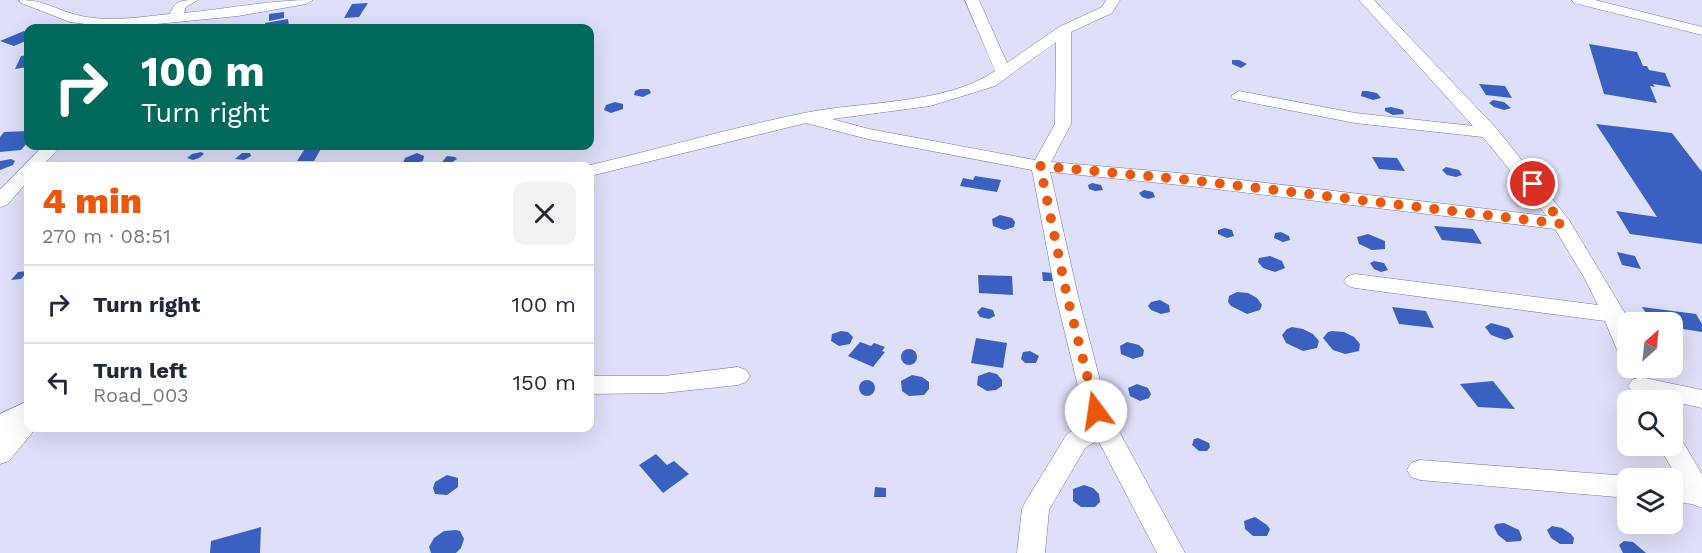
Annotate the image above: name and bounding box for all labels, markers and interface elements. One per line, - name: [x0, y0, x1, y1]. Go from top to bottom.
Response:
- text: 100 m: [141, 47, 265, 96]
- icon: right: [42, 48, 120, 126]
- text: Turn right: [141, 97, 270, 129]
- pin: [1507, 158, 1558, 209]
- icon: arrive: [1516, 167, 1549, 200]
- text: 4 min: [42, 180, 142, 222]
- button: close: [513, 182, 576, 245]
- text: 270 m · 08:51: [42, 224, 171, 248]
- icon: right: [42, 288, 75, 321]
- text: Turn right: [93, 292, 200, 317]
- text: 100 m: [512, 292, 576, 317]
- north arrow: [1617, 312, 1683, 378]
- map controls: [1617, 312, 1683, 534]
- text: Turn left: [93, 358, 187, 383]
- icon: left: [42, 366, 75, 399]
- text: 150 m: [512, 370, 576, 395]
- position arrow: [1064, 379, 1128, 443]
- text: Road_003: [93, 383, 189, 407]
- button: search: [1617, 390, 1683, 456]
- button: layers: [1617, 468, 1683, 534]

